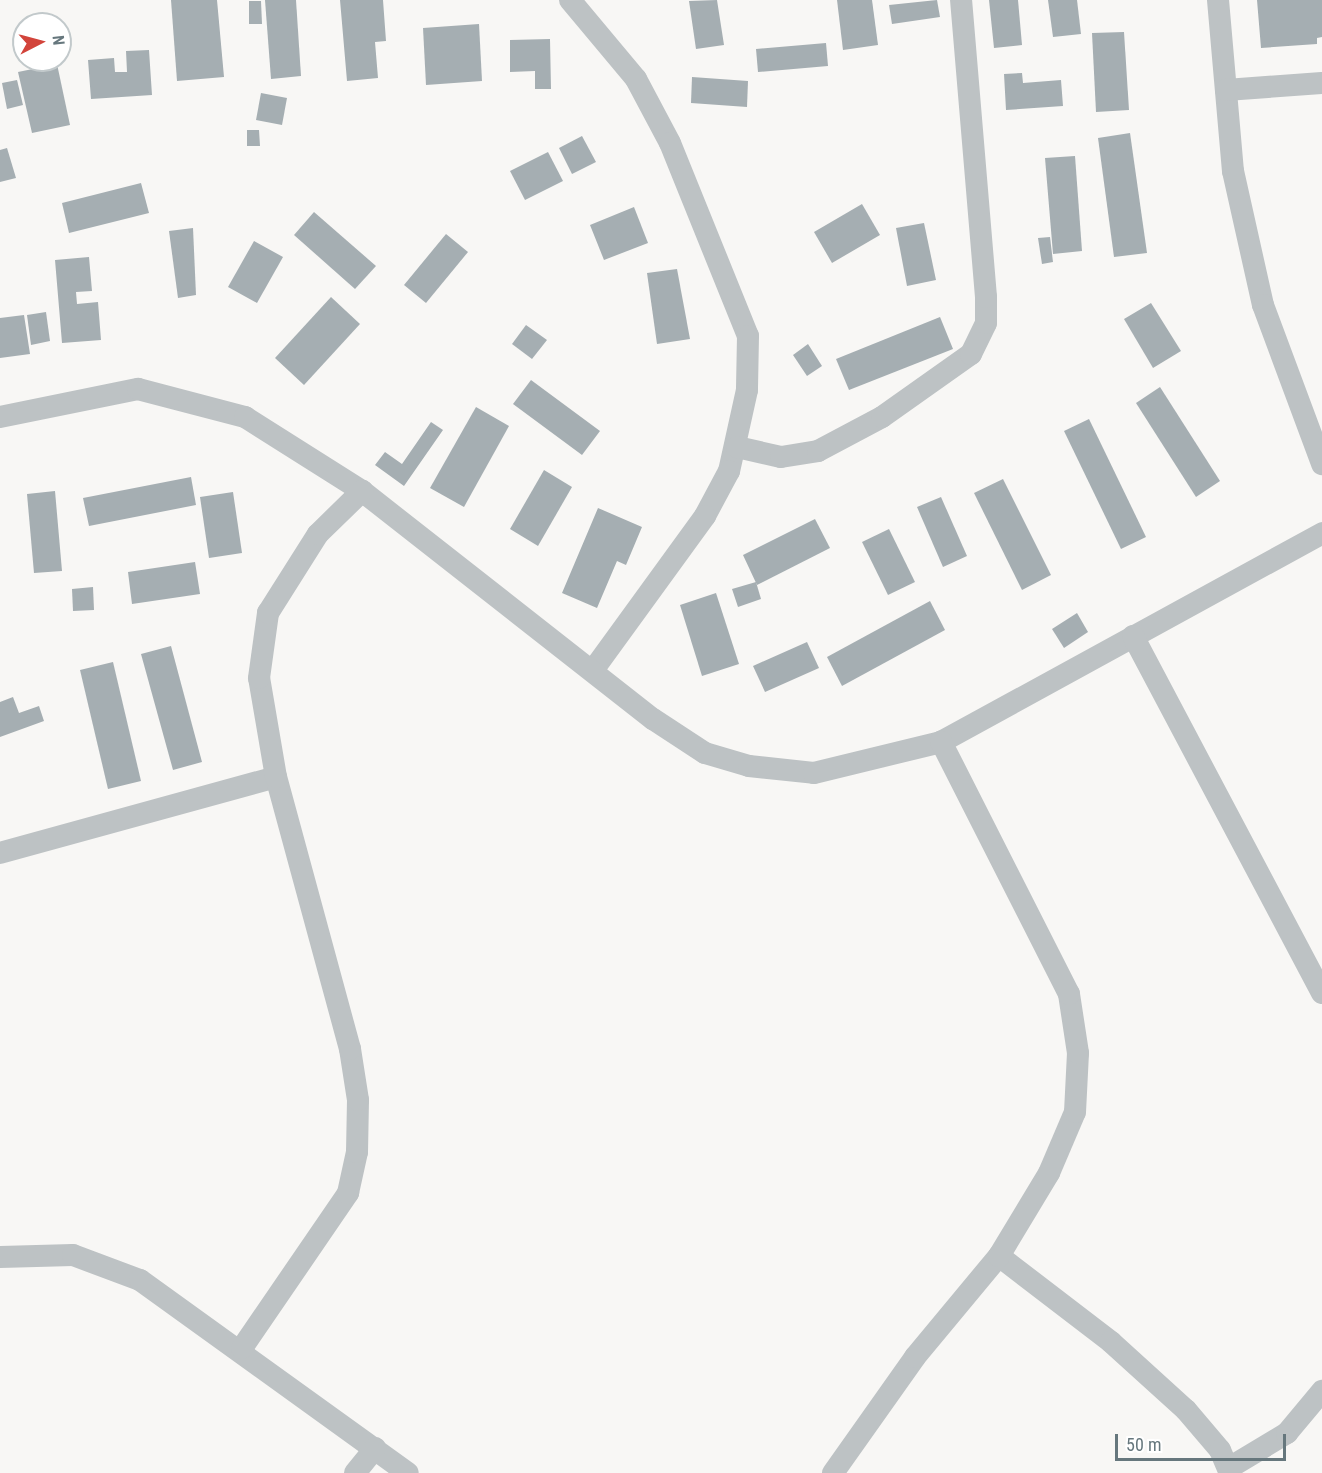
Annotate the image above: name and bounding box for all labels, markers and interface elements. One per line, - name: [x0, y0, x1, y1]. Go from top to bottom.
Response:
- north arrow: [12, 12, 72, 72]
- text: N: [48, 34, 68, 46]
- scale bar: [1118, 1422, 1289, 1460]
- text: 50 m: [1126, 1434, 1161, 1455]

